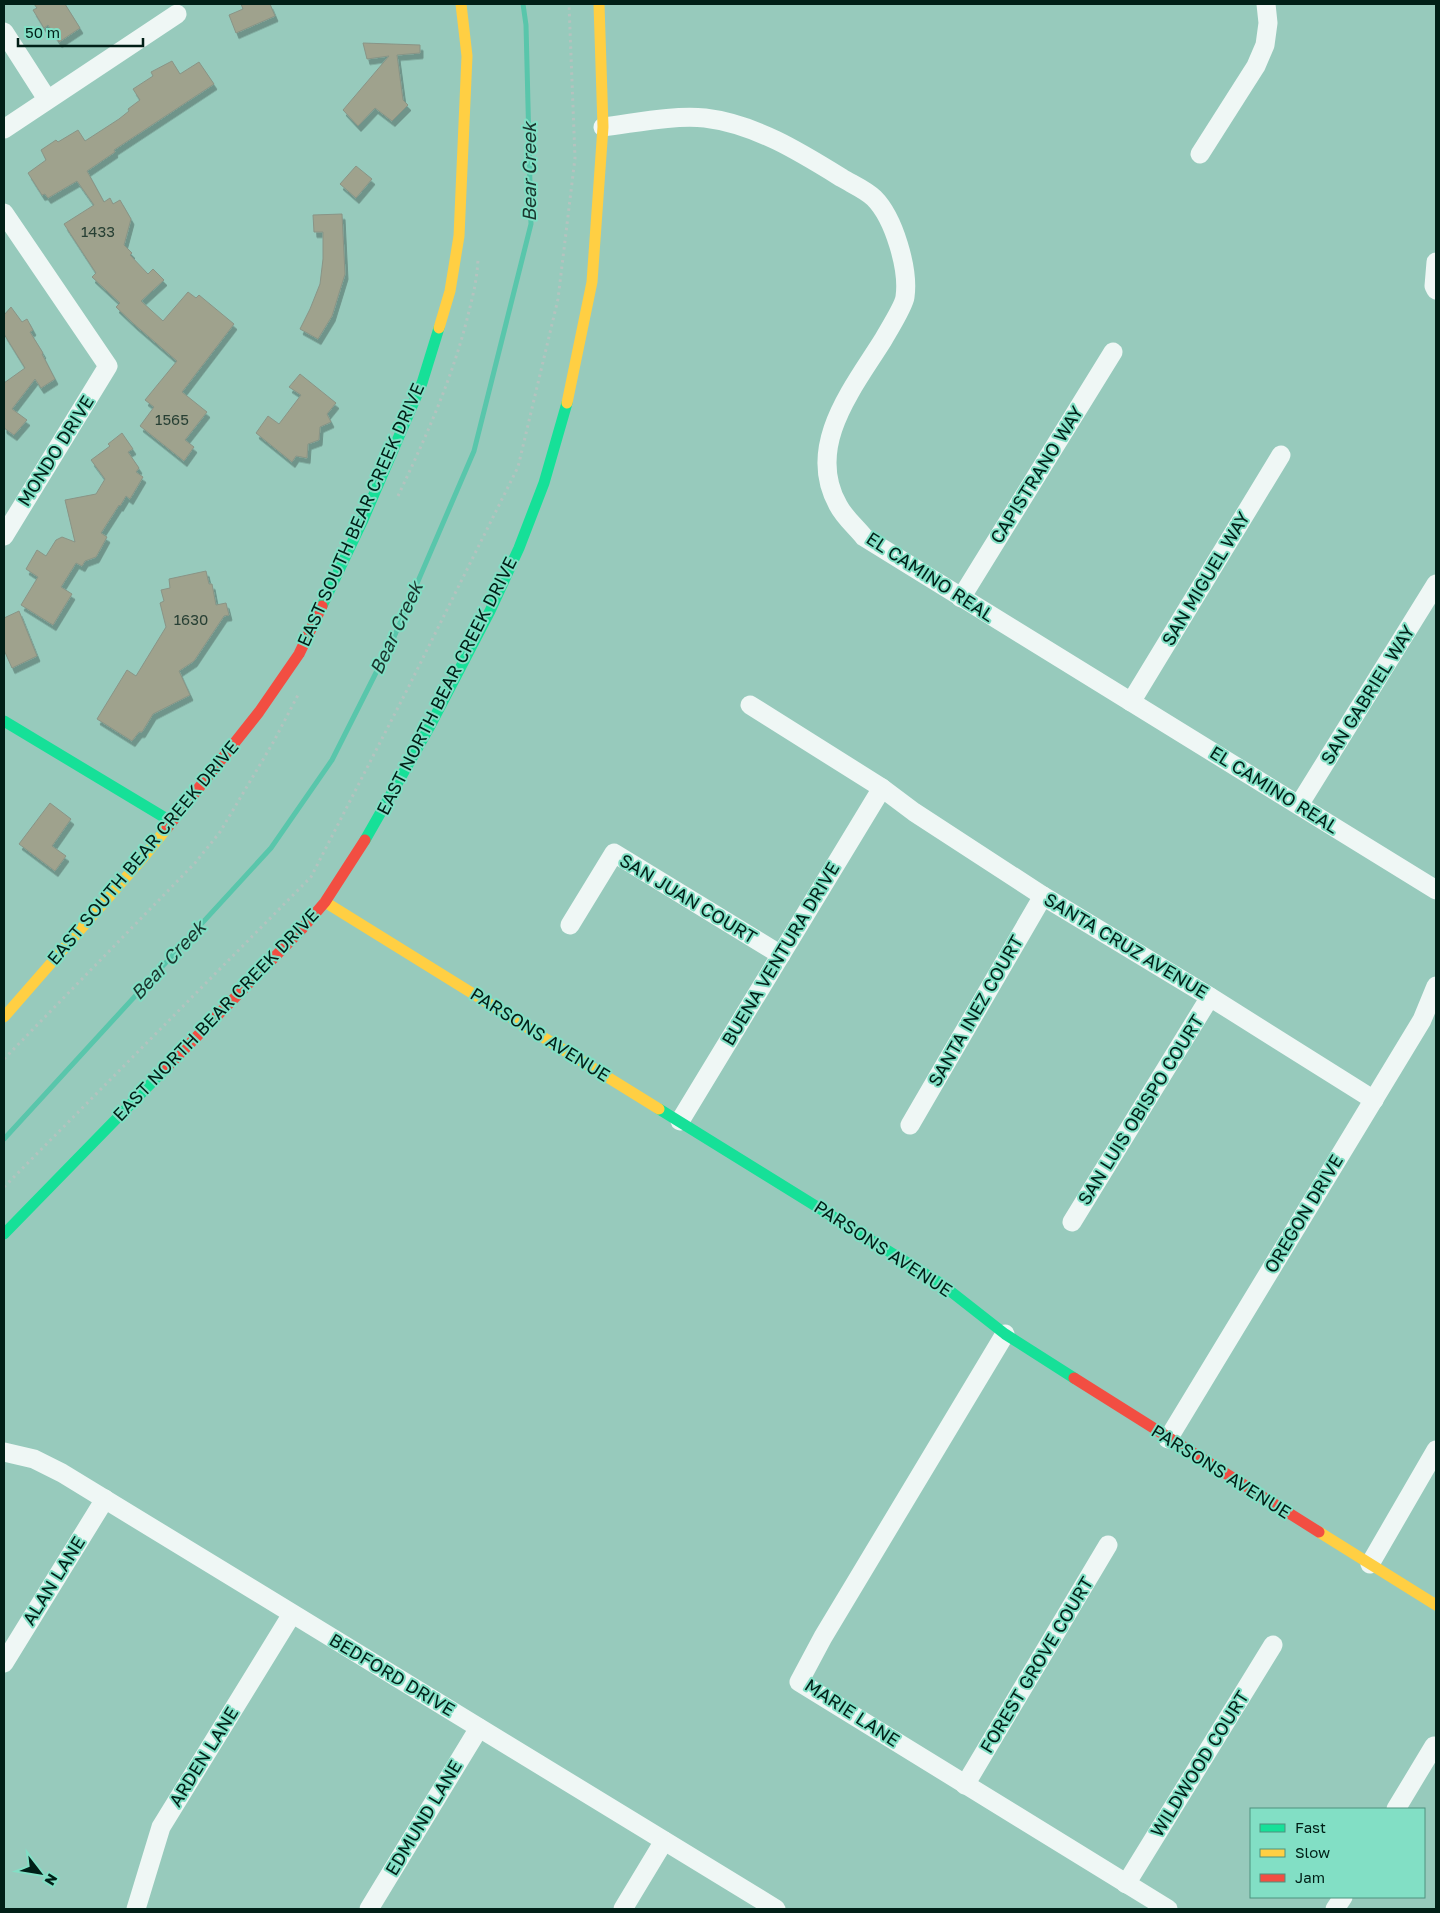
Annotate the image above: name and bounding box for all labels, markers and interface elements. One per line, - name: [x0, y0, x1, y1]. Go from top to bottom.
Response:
- scale bar: [18, 15, 142, 47]
- text: 50 m: [25, 23, 60, 41]
- water label: Bear Creek: [517, 120, 540, 222]
- house number: 1433: [81, 222, 115, 240]
- street label: EAST SOUTH BEAR CREEK DRIVE: [292, 380, 428, 650]
- street label: MONDO DRIVE: [12, 391, 98, 510]
- street label: CAPISTRANO WAY: [985, 401, 1088, 547]
- house number: 1565: [155, 410, 189, 428]
- street label: SAN MIGUEL WAY: [1157, 507, 1254, 649]
- street label: EL CAMINO REAL: [863, 527, 999, 626]
- street label: EAST NORTH BEAR CREEK DRIVE: [371, 553, 521, 818]
- water label: Bear Creek: [364, 576, 428, 678]
- house number: 1630: [174, 610, 208, 628]
- street label: SAN GABRIEL WAY: [1316, 621, 1419, 768]
- street label: EAST SOUTH BEAR CREEK DRIVE: [42, 736, 243, 969]
- street label: EL CAMINO REAL: [1206, 741, 1343, 838]
- street label: SAN JUAN COURT: [616, 848, 761, 948]
- street label: BUENA VENTURA DRIVE: [717, 858, 844, 1049]
- street label: SANTA CRUZ AVENUE: [1041, 887, 1212, 1003]
- street label: EAST NORTH BEAR CREEK DRIVE: [108, 903, 323, 1125]
- water label: Bear Creek: [125, 914, 212, 1004]
- street label: SANTA INEZ COURT: [923, 931, 1027, 1090]
- street label: PARSONS AVENUE: [467, 982, 614, 1086]
- street label: SAN LUIS OBISPO COURT: [1072, 1010, 1208, 1209]
- street label: OREGON DRIVE: [1259, 1150, 1347, 1277]
- street label: PARSONS AVENUE: [810, 1195, 957, 1301]
- street label: PARSONS AVENUE: [1148, 1419, 1295, 1523]
- street label: ALAN LANE: [17, 1532, 89, 1629]
- street label: FOREST GROVE COURT: [975, 1572, 1097, 1757]
- street label: BEDFORD DRIVE: [326, 1628, 459, 1720]
- street label: MARIE LANE: [801, 1673, 904, 1751]
- street label: WILDWOOD COURT: [1145, 1686, 1253, 1841]
- street label: ARDEN LANE: [164, 1702, 243, 1810]
- street label: EDMUND LANE: [380, 1756, 466, 1879]
- legend: [1250, 1808, 1425, 1898]
- text: Fast: [1295, 1818, 1326, 1836]
- text: Slow: [1295, 1843, 1330, 1861]
- north arrow: [15, 1848, 65, 1898]
- text: Jam: [1295, 1868, 1325, 1886]
- text: N: [42, 1871, 62, 1889]

